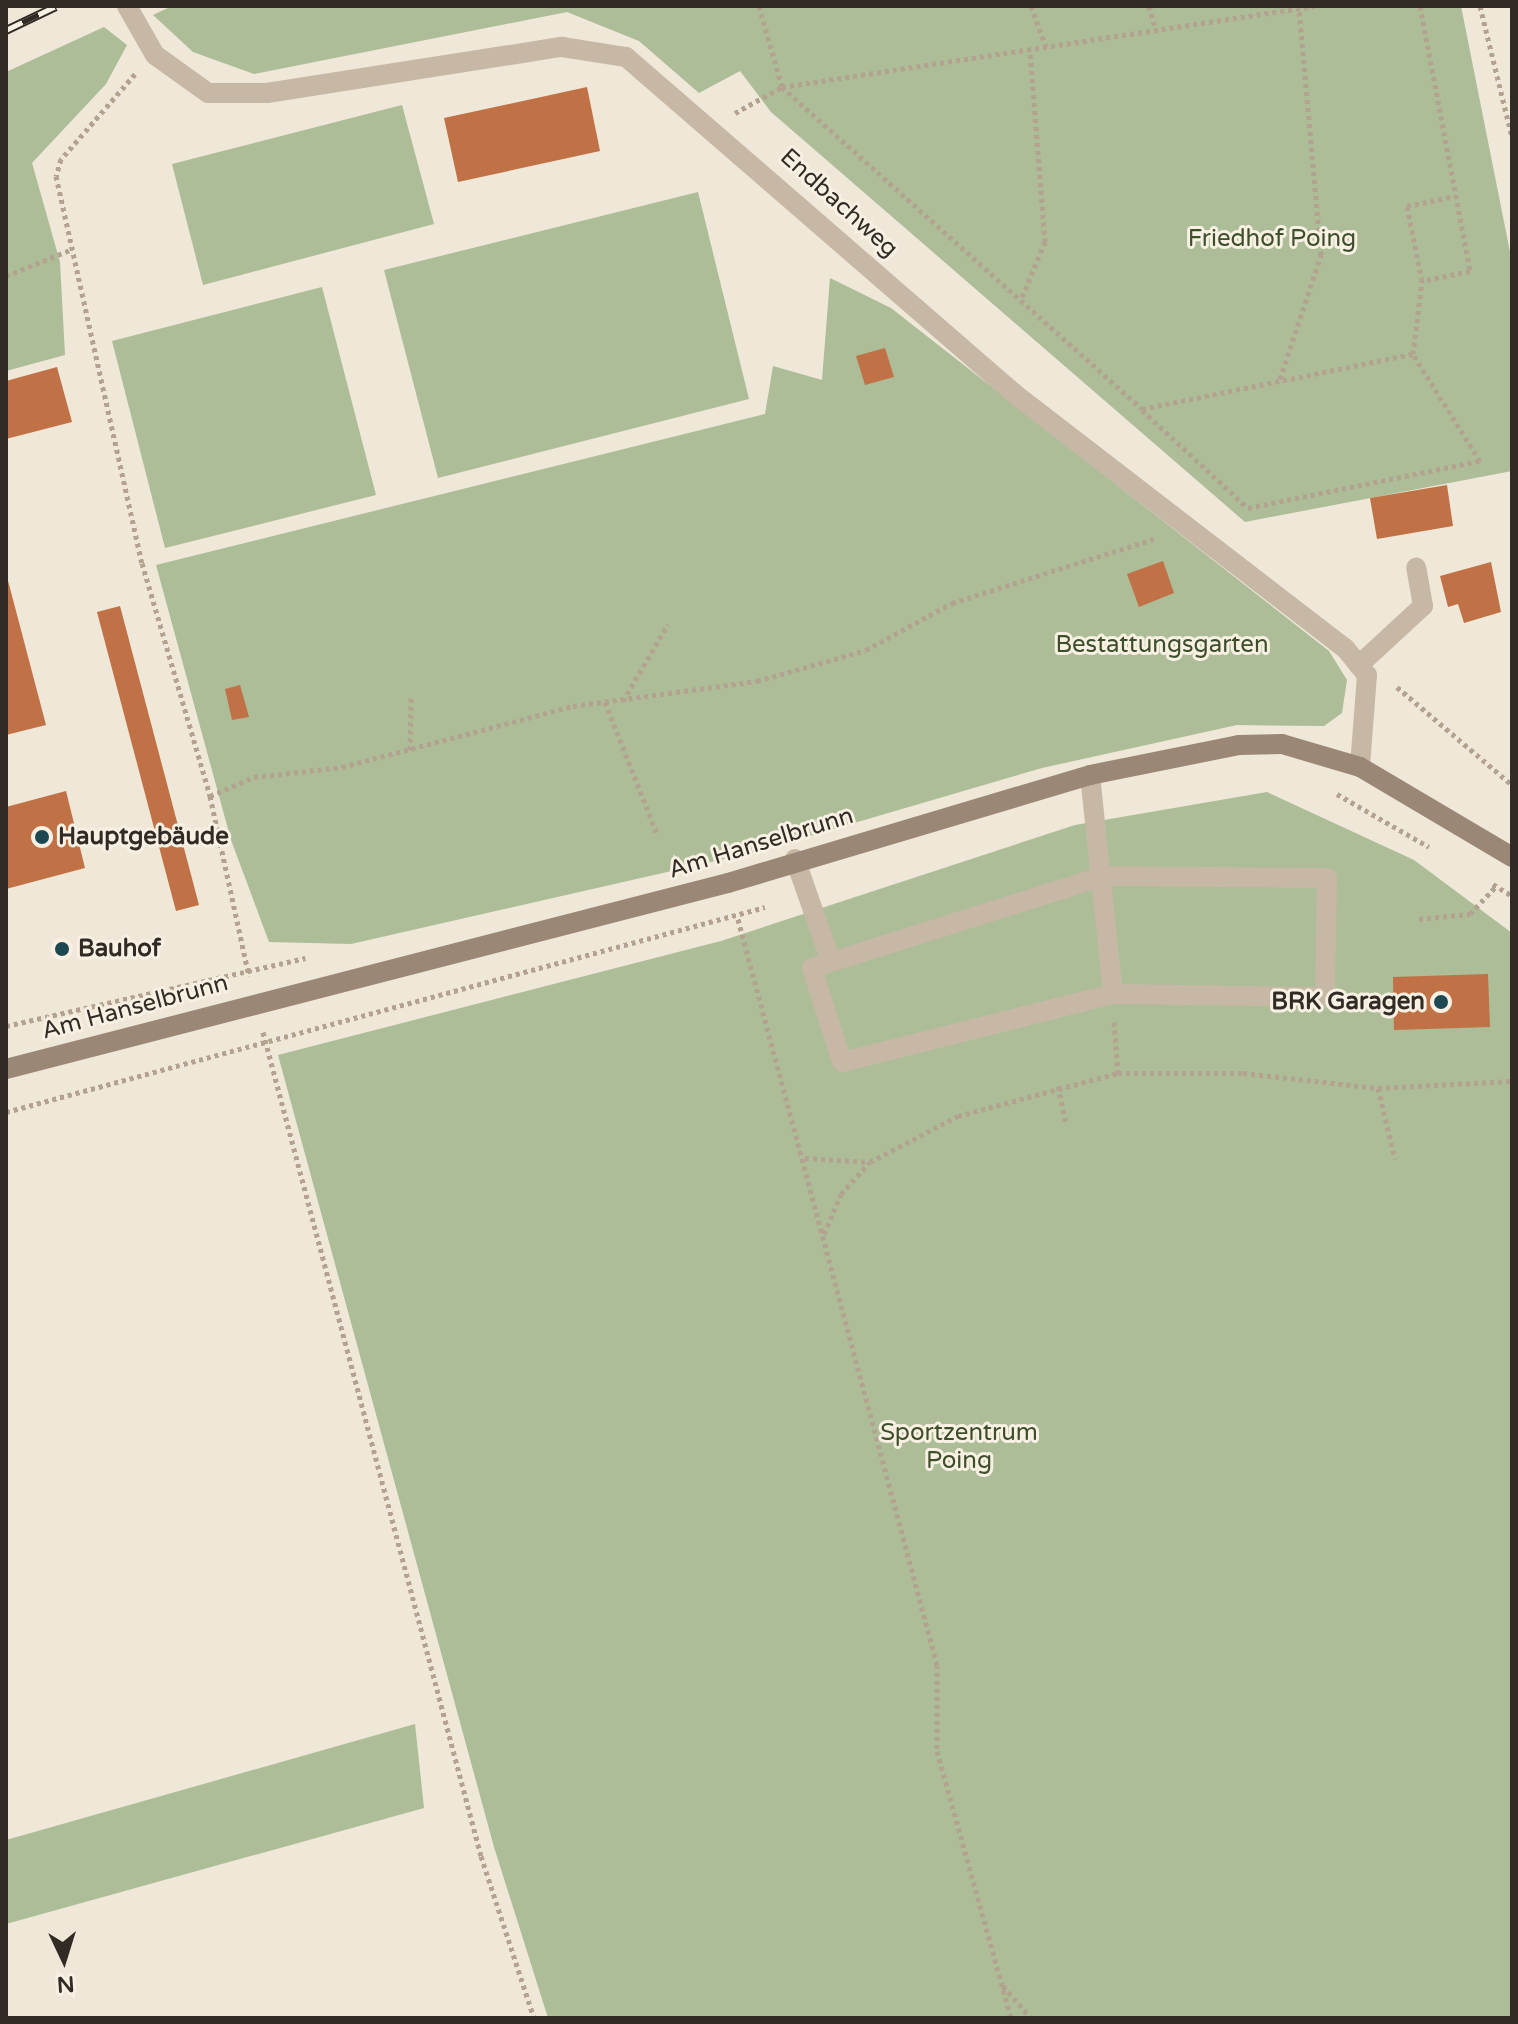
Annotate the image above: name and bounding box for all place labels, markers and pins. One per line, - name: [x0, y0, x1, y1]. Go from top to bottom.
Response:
- place label: Hauptgebäude: [58, 823, 229, 851]
- marker: Hauptgebäude: [33, 828, 51, 846]
- place label: Bauhof: [78, 935, 161, 963]
- marker: Bauhof: [53, 940, 71, 958]
- place label: BRK Garagen: [1271, 988, 1425, 1016]
- marker: BRK Garagen: [1432, 993, 1450, 1011]

